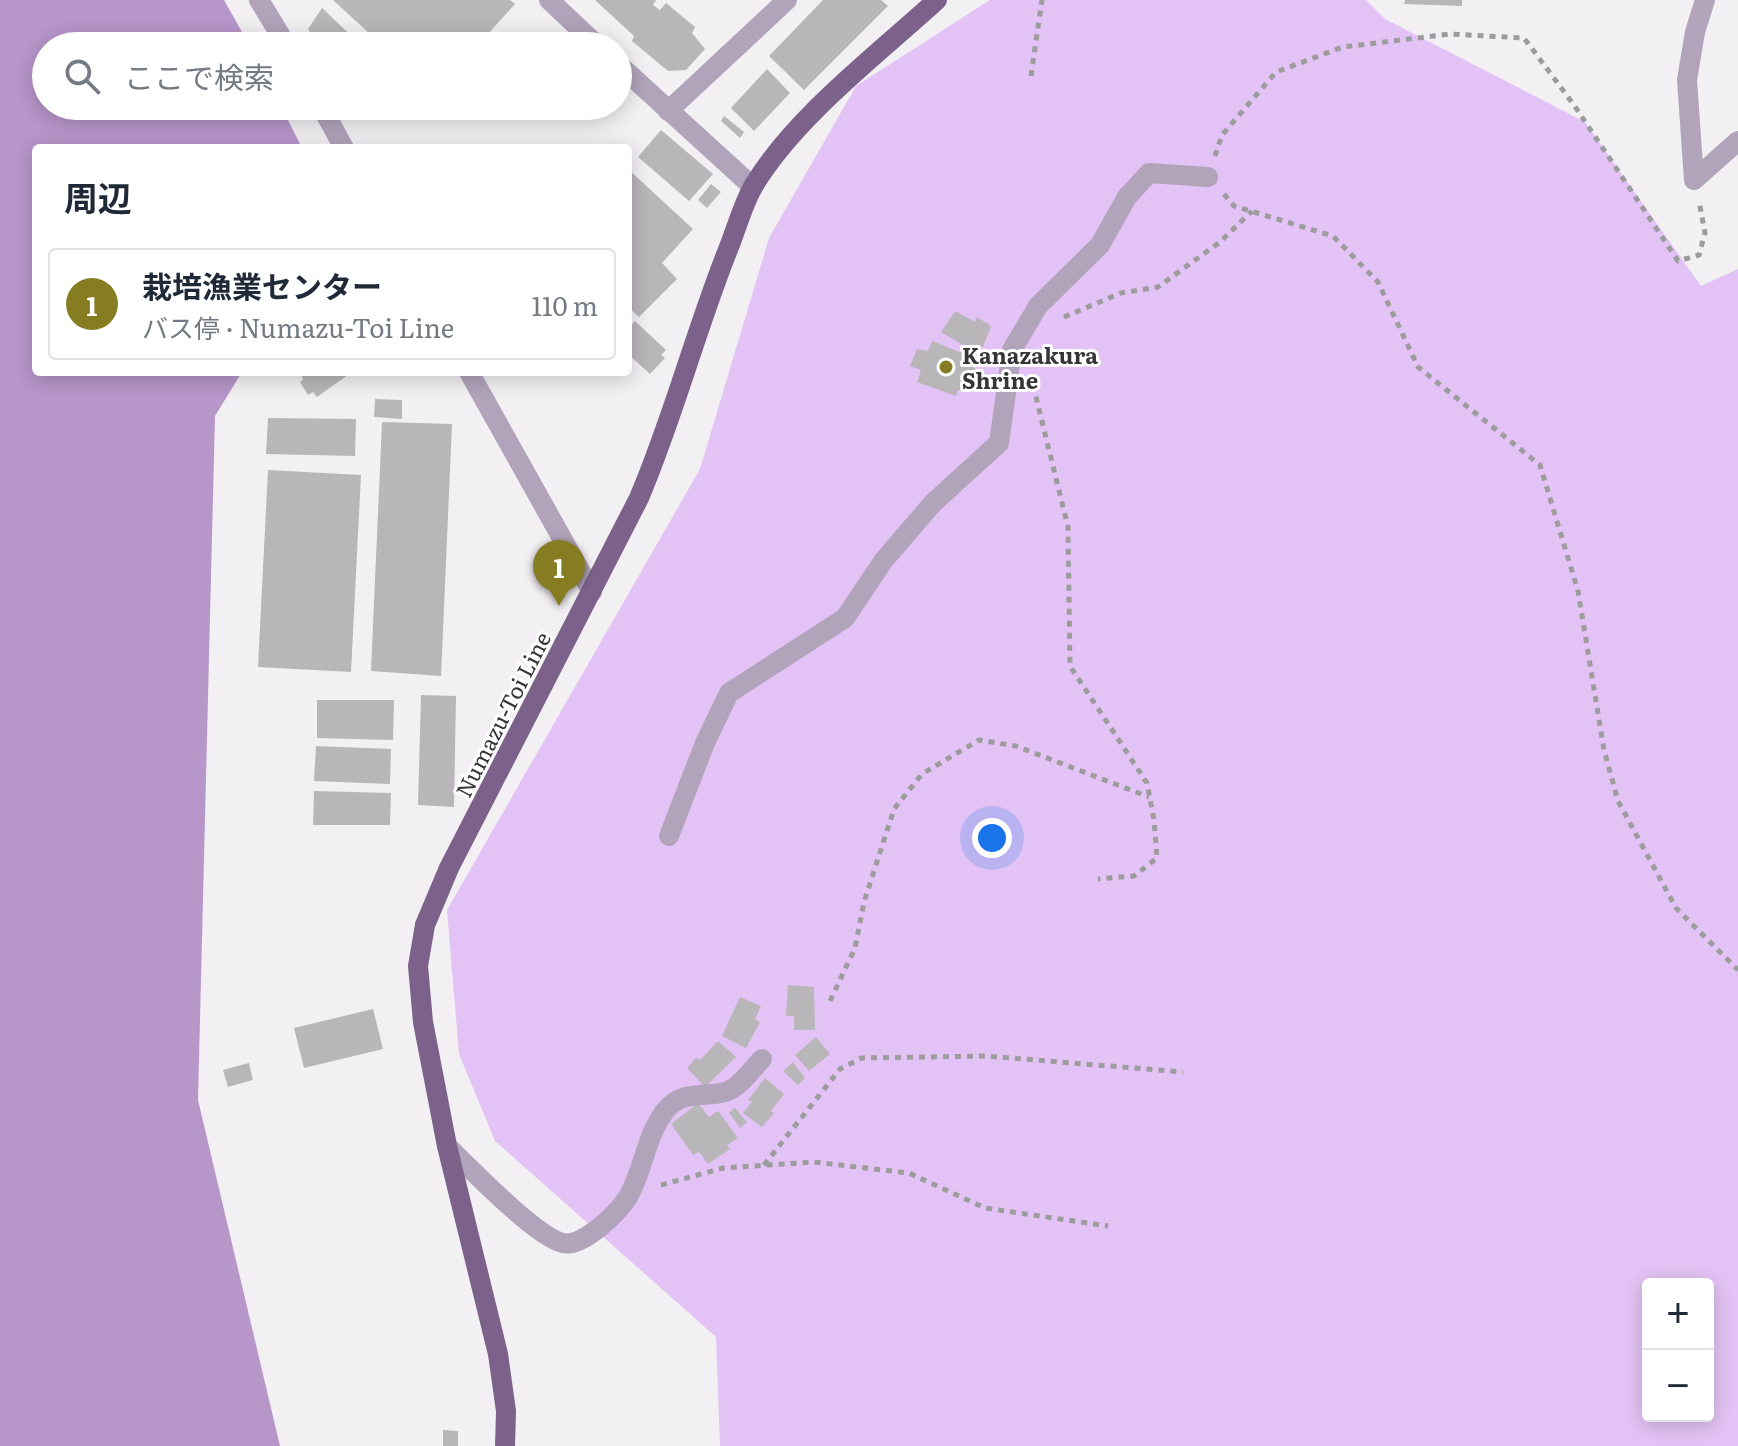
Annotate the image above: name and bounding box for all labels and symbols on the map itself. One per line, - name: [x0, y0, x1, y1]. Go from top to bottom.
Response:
- place label: Kanazakura Shrine: [962, 338, 1098, 396]
- marker: Kanazakura Shrine: [937, 358, 955, 376]
- pin: 1: [533, 540, 585, 606]
- street label: Numazu-Toi Line: [446, 625, 558, 803]
- your location: [972, 818, 1012, 858]

